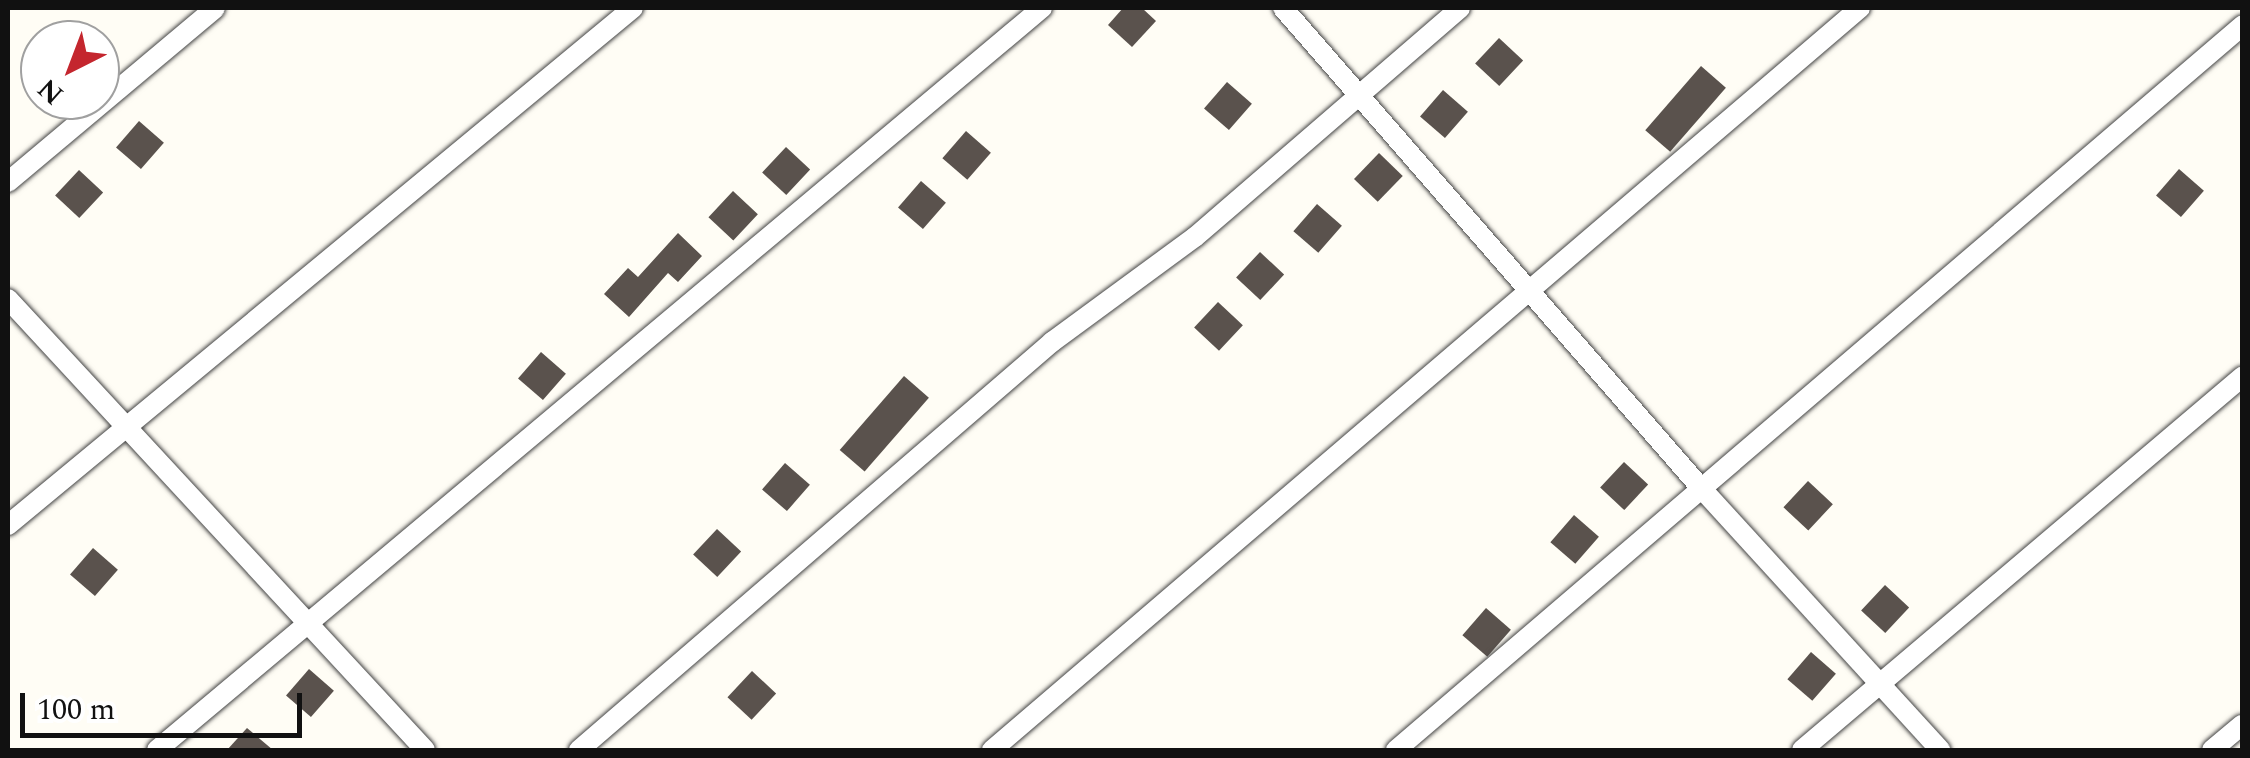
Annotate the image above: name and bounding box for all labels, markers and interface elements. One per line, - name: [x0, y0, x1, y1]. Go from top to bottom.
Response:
- north arrow: [20, 20, 120, 120]
- text: N: [28, 68, 74, 115]
- scale bar: [25, 673, 308, 735]
- text: 100 m: [37, 687, 115, 733]

